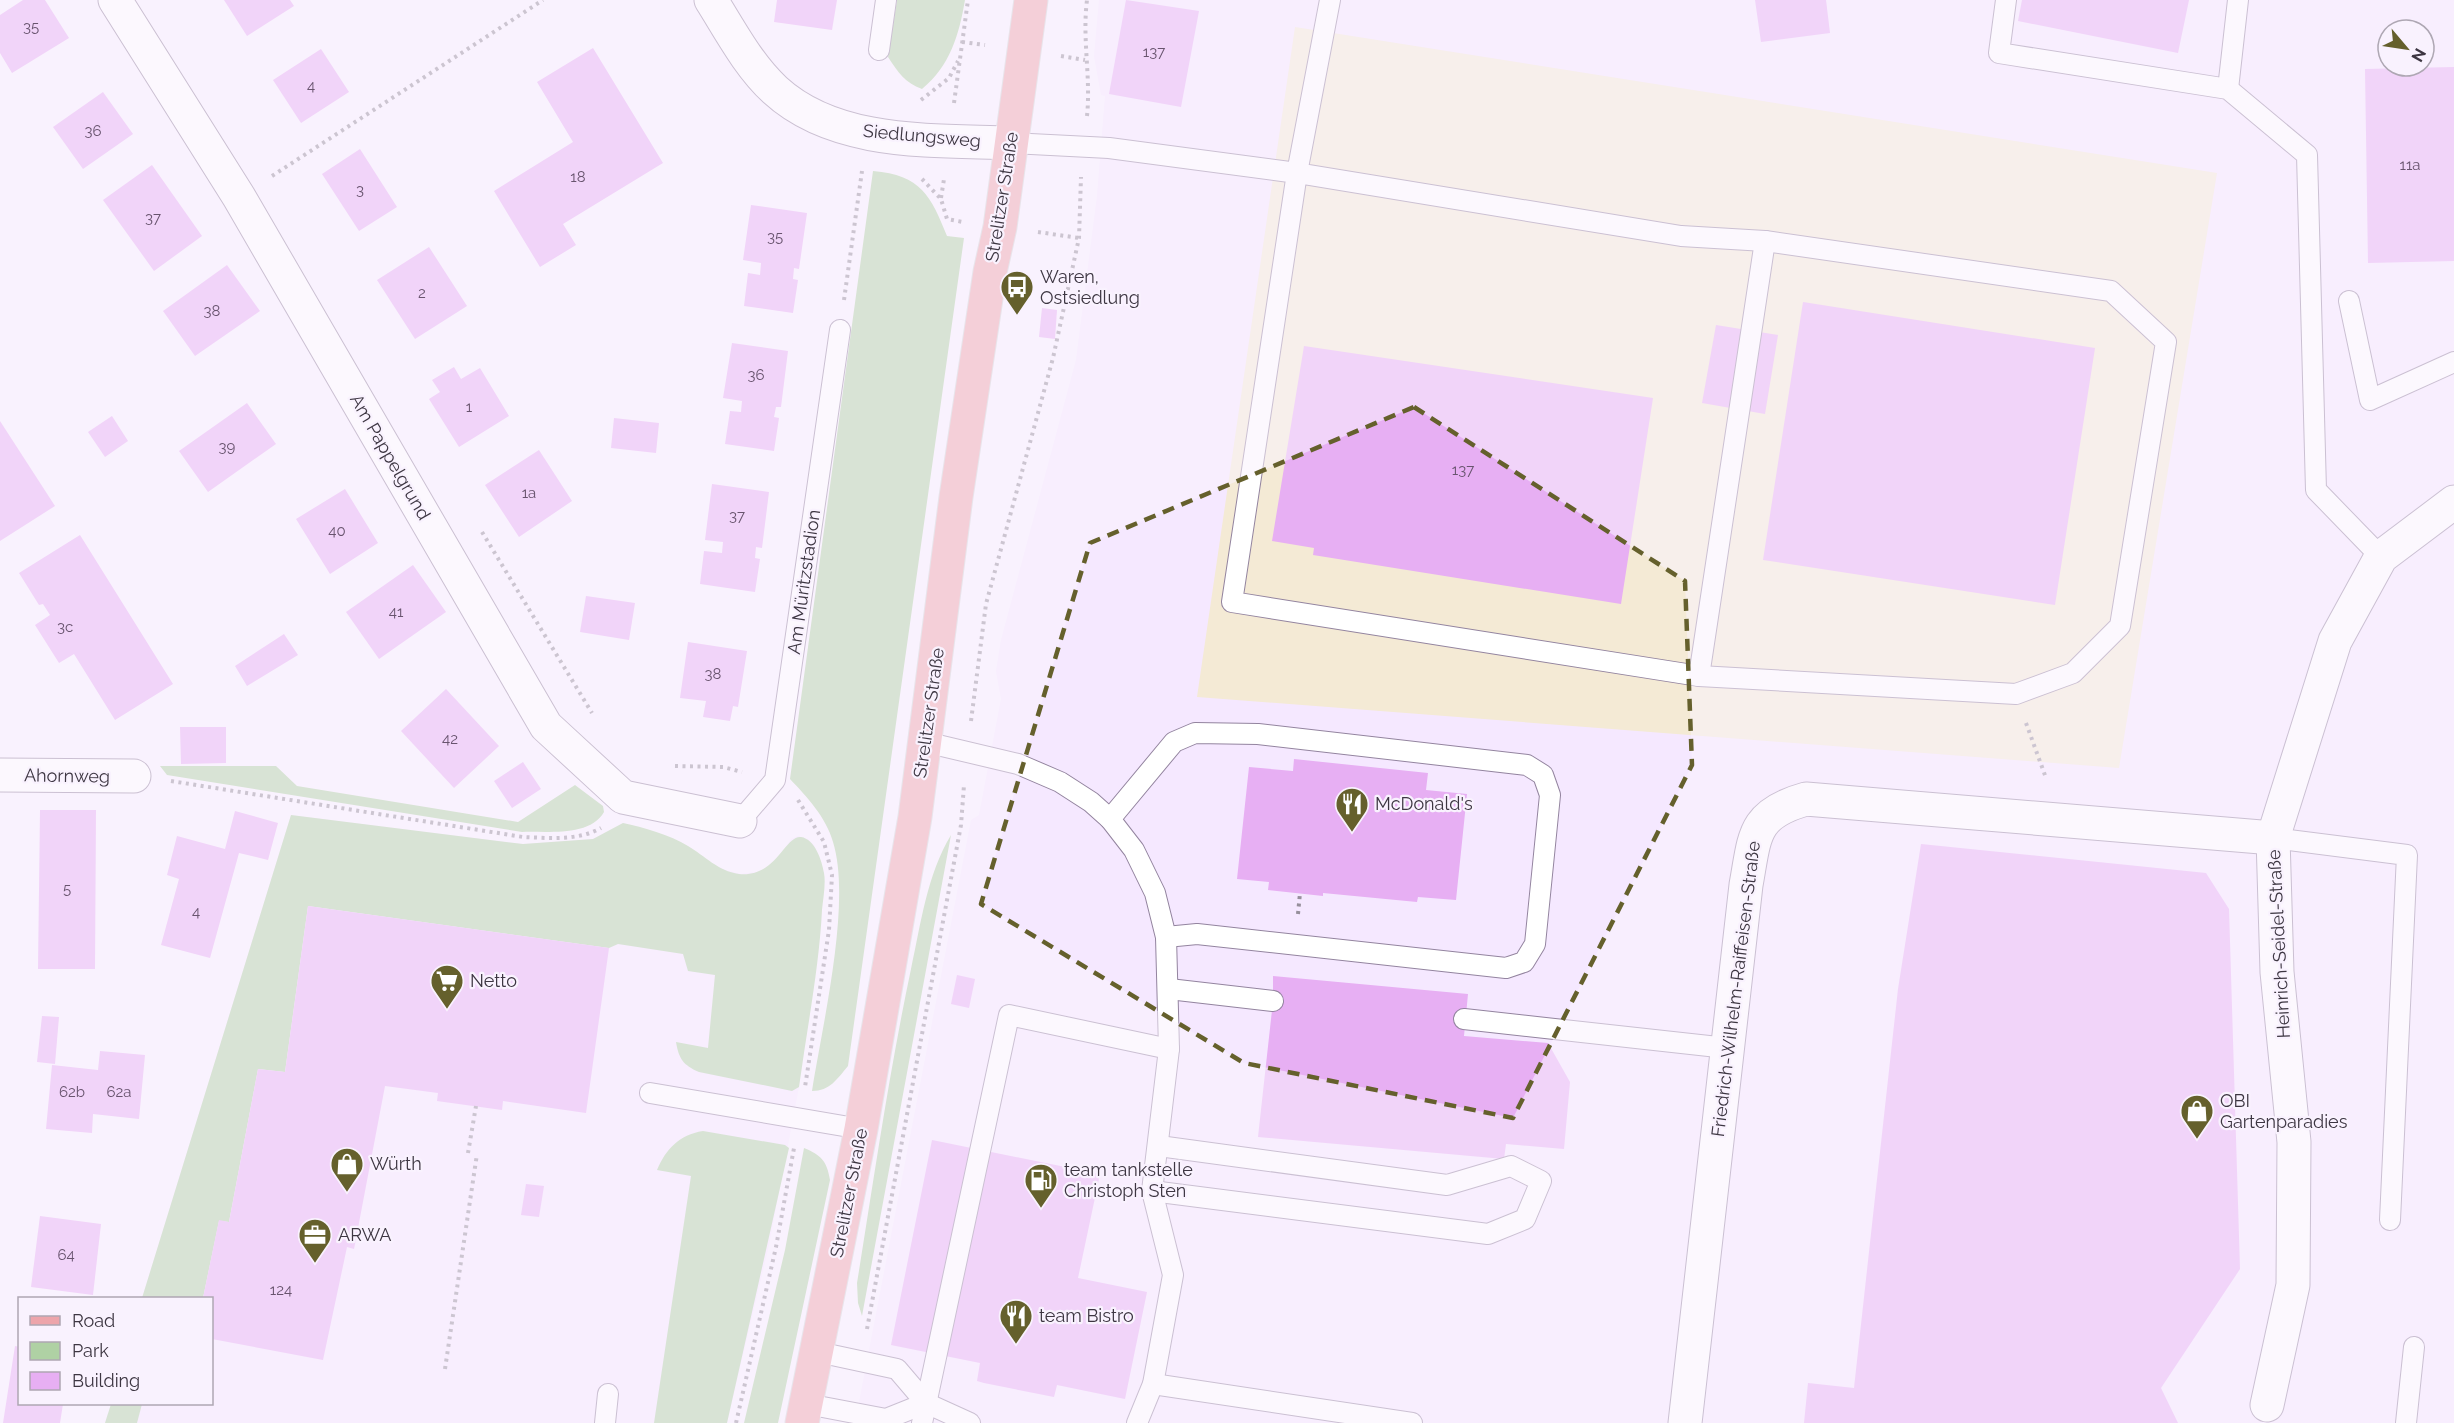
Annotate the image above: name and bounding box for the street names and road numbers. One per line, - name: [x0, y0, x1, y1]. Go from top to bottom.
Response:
- street label: Siedlungsweg: [862, 120, 982, 151]
- street label: Strelitzer Straße: [981, 130, 1022, 263]
- street label: Am Pappelgrund: [346, 390, 435, 523]
- street label: Am Müritzstadion: [783, 508, 824, 656]
- street label: Strelitzer Straße: [909, 646, 948, 779]
- street label: Ahornweg: [24, 764, 110, 787]
- street label: Friedrich-Wilhelm-Raiffeisen-Straße: [1707, 839, 1764, 1138]
- street label: Heinrich-Seidel-Straße: [2263, 849, 2294, 1039]
- street label: Strelitzer Straße: [826, 1126, 871, 1259]

